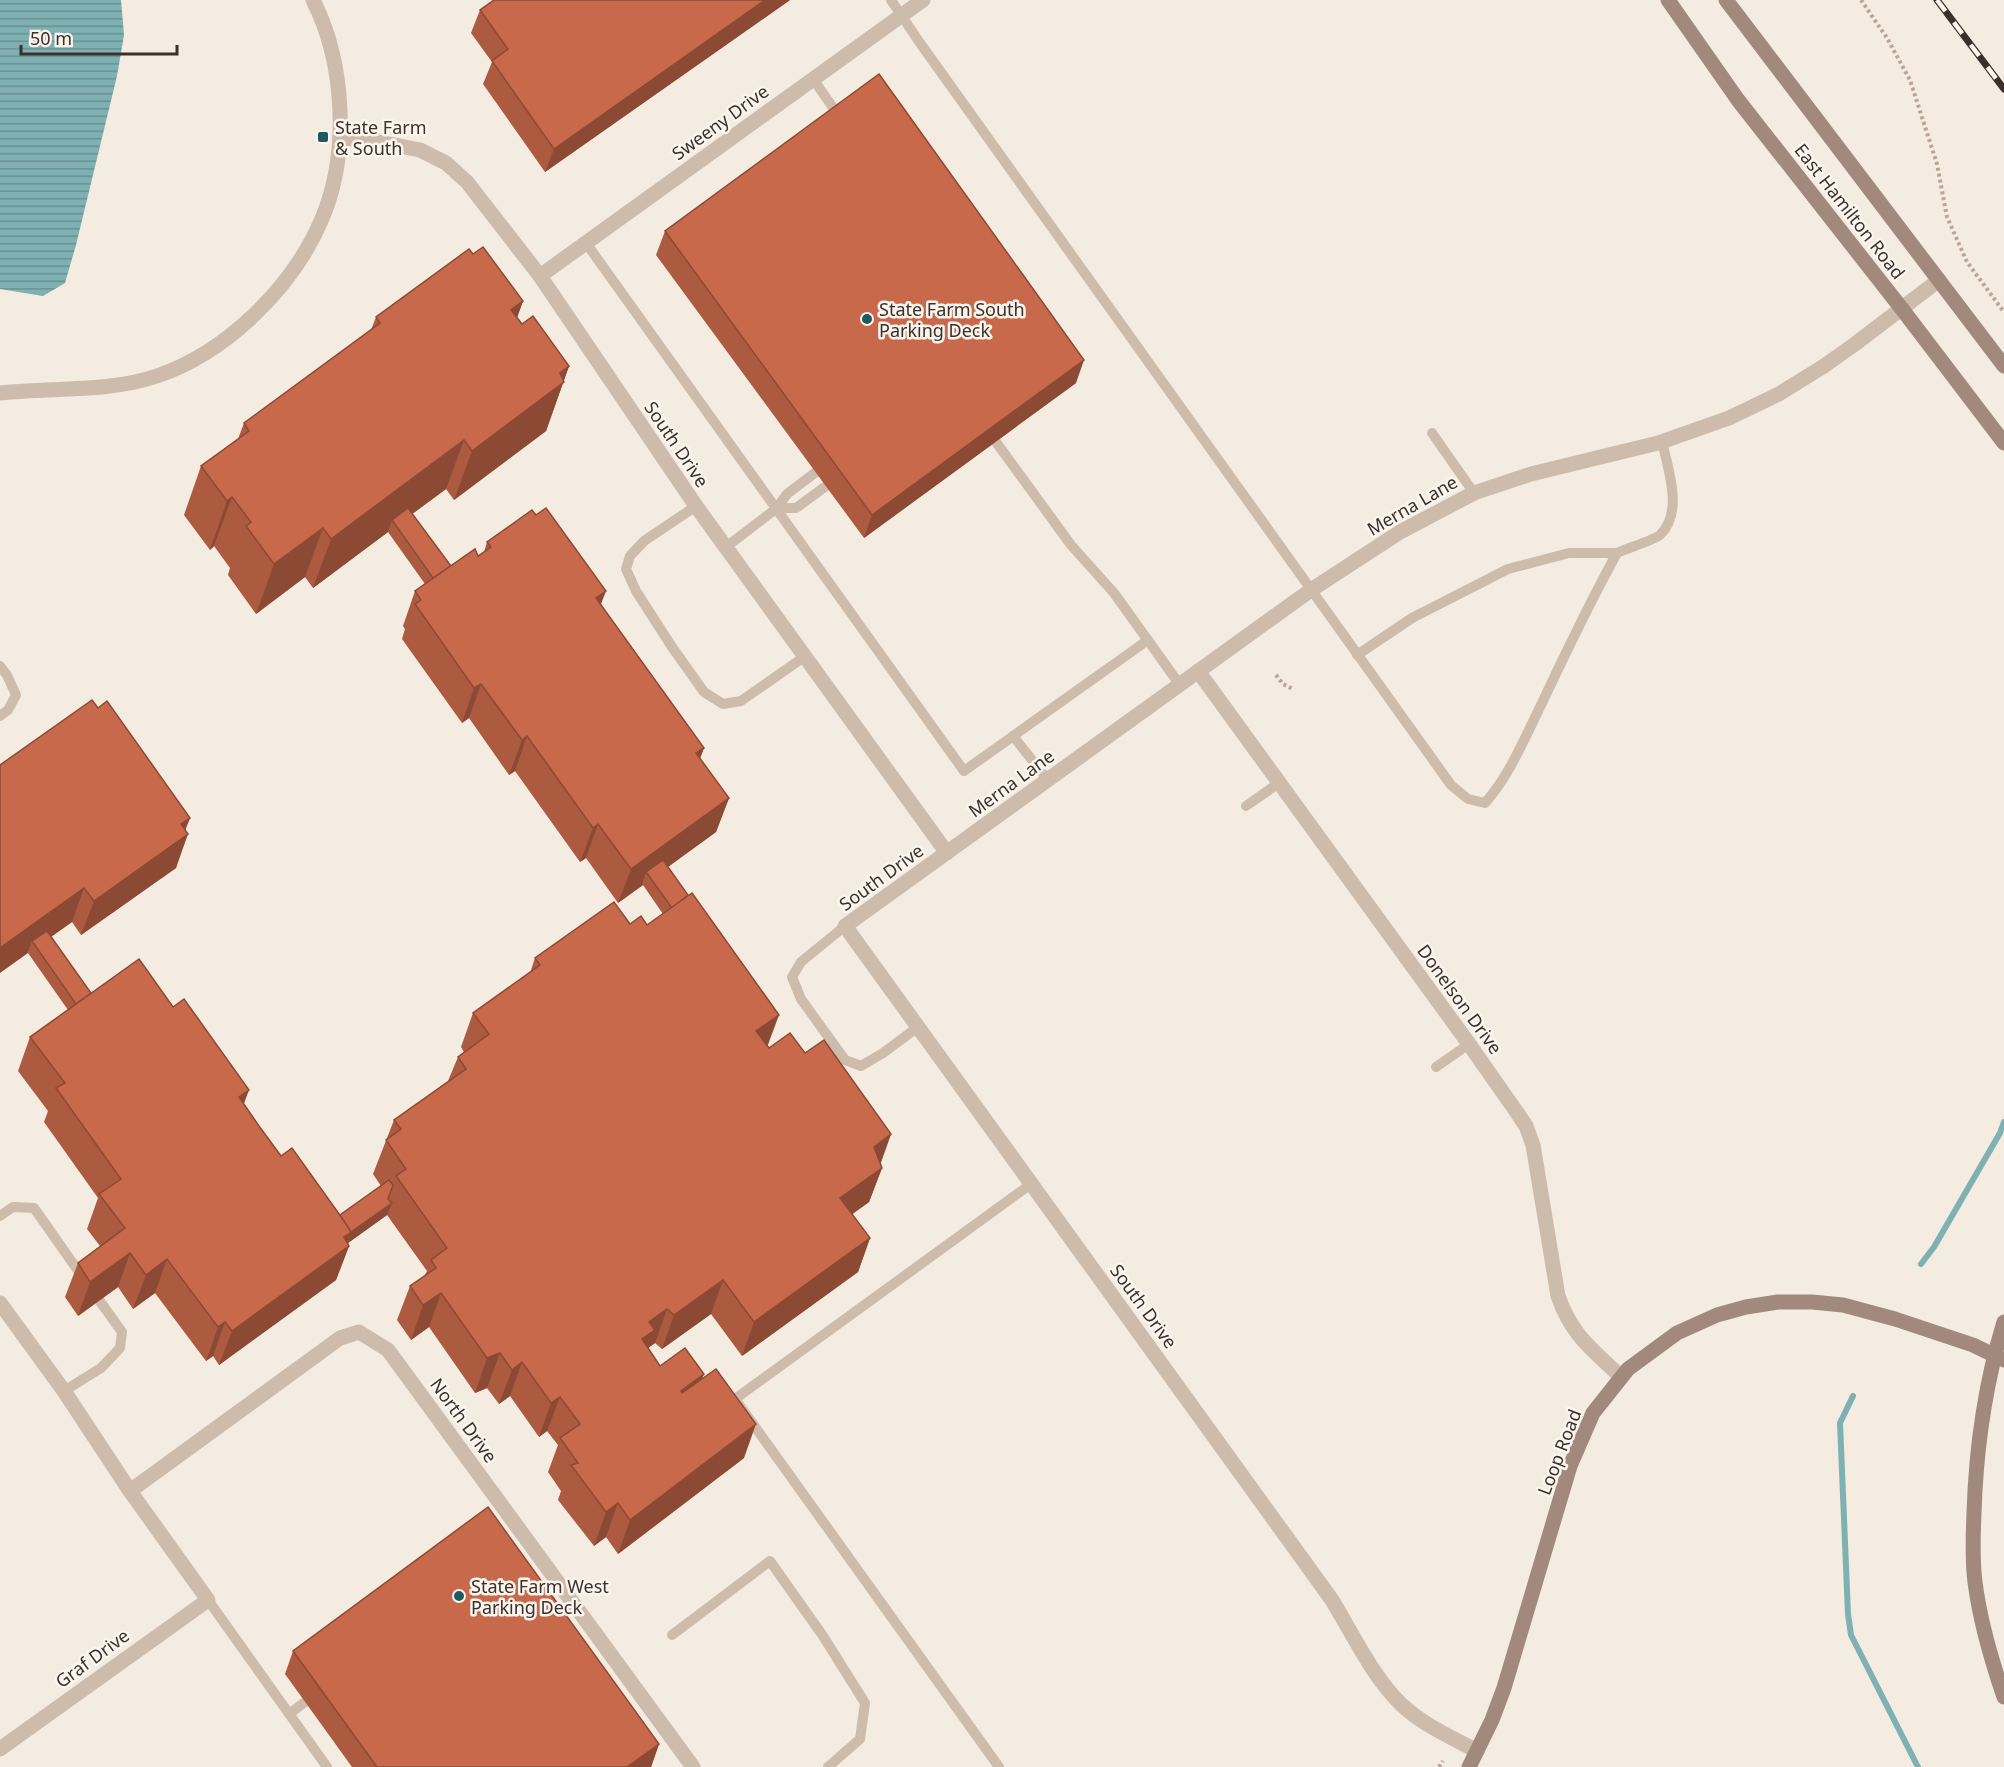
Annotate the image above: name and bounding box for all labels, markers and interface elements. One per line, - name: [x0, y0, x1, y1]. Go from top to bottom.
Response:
- scale bar: [21, 18, 177, 56]
- text: 50 m: [30, 26, 72, 50]
- street label: Sweeny Drive: [667, 79, 773, 165]
- place label: State Farm & South: [335, 115, 427, 160]
- marker: State Farm & South: [316, 130, 330, 144]
- street label: East Hamilton Road: [1789, 138, 1911, 284]
- place label: State Farm South Parking Deck: [879, 297, 1025, 342]
- marker: State Farm South Parking Deck: [860, 312, 874, 326]
- street label: South Drive: [639, 396, 715, 492]
- street label: Merna Lane: [1362, 469, 1462, 541]
- street label: Merna Lane: [963, 744, 1059, 822]
- street label: South Drive: [834, 838, 928, 916]
- street label: Donelson Drive: [1412, 939, 1508, 1059]
- street label: South Drive: [1105, 1259, 1183, 1353]
- street label: North Drive: [425, 1373, 503, 1467]
- street label: Loop Road: [1532, 1406, 1586, 1498]
- place label: State Farm West Parking Deck: [471, 1574, 609, 1619]
- marker: State Farm West Parking Deck: [452, 1589, 466, 1603]
- street label: Graf Drive: [50, 1623, 134, 1693]

